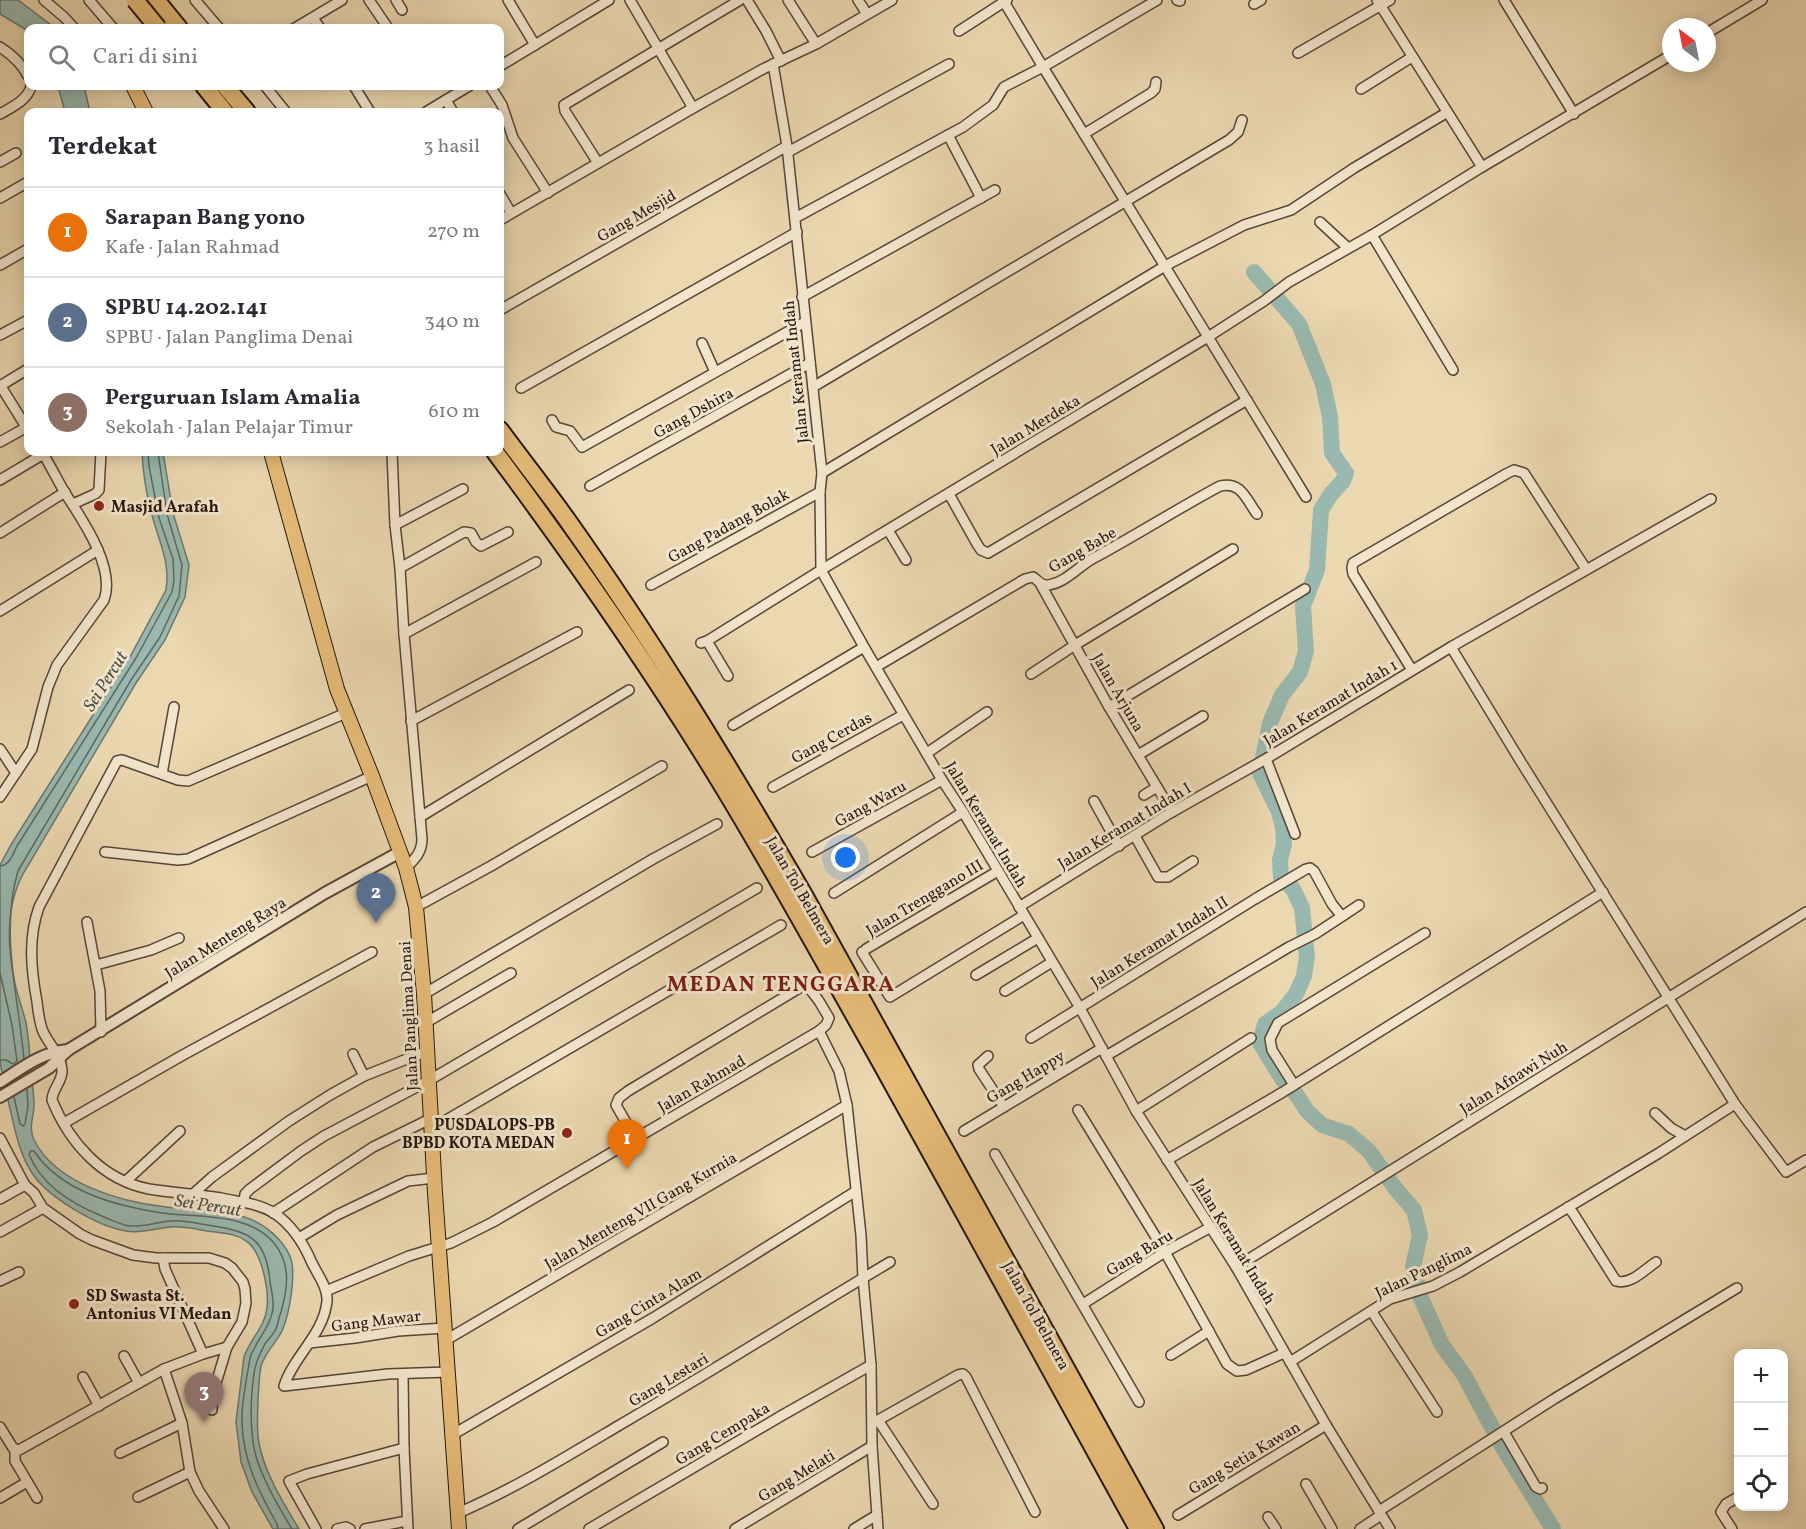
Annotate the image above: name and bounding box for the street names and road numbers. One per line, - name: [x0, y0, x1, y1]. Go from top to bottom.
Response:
- street label: Gang Mesjid: [593, 185, 681, 248]
- street label: Jalan Keramat Indah: [779, 299, 815, 444]
- street label: Gang Dshira: [650, 383, 738, 445]
- street label: Jalan Merdeka: [987, 390, 1085, 461]
- street label: Gang Padang Bolak: [664, 484, 794, 569]
- street label: Gang Babe: [1045, 522, 1121, 579]
- street label: Jalan Arjuna: [1086, 649, 1149, 737]
- street label: Jalan Keramat Indah 1: [1260, 655, 1402, 753]
- street label: Gang Cerdas: [788, 707, 876, 770]
- street label: Jalan Keramat Indah: [939, 758, 1032, 892]
- street label: Gang Waru: [831, 776, 911, 833]
- street label: Jalan Keramat Indah I: [1054, 778, 1196, 875]
- street label: Jalan Tol Belmera: [759, 833, 839, 949]
- street label: Jalan Trenggano III: [862, 855, 988, 942]
- street label: Jalan Keramat Indah II: [1087, 891, 1233, 994]
- street label: Jalan Menteng Raya: [161, 892, 291, 985]
- street label: Jalan Panglima Denai: [395, 940, 425, 1092]
- street label: Jalan Afnawi Nuh: [1456, 1037, 1572, 1121]
- street label: Gang Happy: [983, 1046, 1069, 1110]
- street label: Jalan Rahmad: [654, 1051, 750, 1119]
- street label: Jalan Menteng VII Gang Kurnia: [541, 1147, 741, 1276]
- street label: Jalan Keramat Indah: [1187, 1175, 1280, 1309]
- street label: Gang Baru: [1103, 1225, 1178, 1282]
- street label: Jalan Panglima: [1372, 1239, 1476, 1305]
- street label: Jalan Tol Belmera: [996, 1257, 1074, 1374]
- street label: Gang Cinta Alam: [592, 1263, 706, 1344]
- street label: Gang Mawar: [330, 1306, 423, 1338]
- street label: Gang Lestari: [625, 1348, 713, 1413]
- street label: Gang Cempaka: [672, 1398, 774, 1472]
- street label: Gang Setia Kawan: [1185, 1417, 1305, 1501]
- street label: Gang Melati: [755, 1445, 840, 1508]

